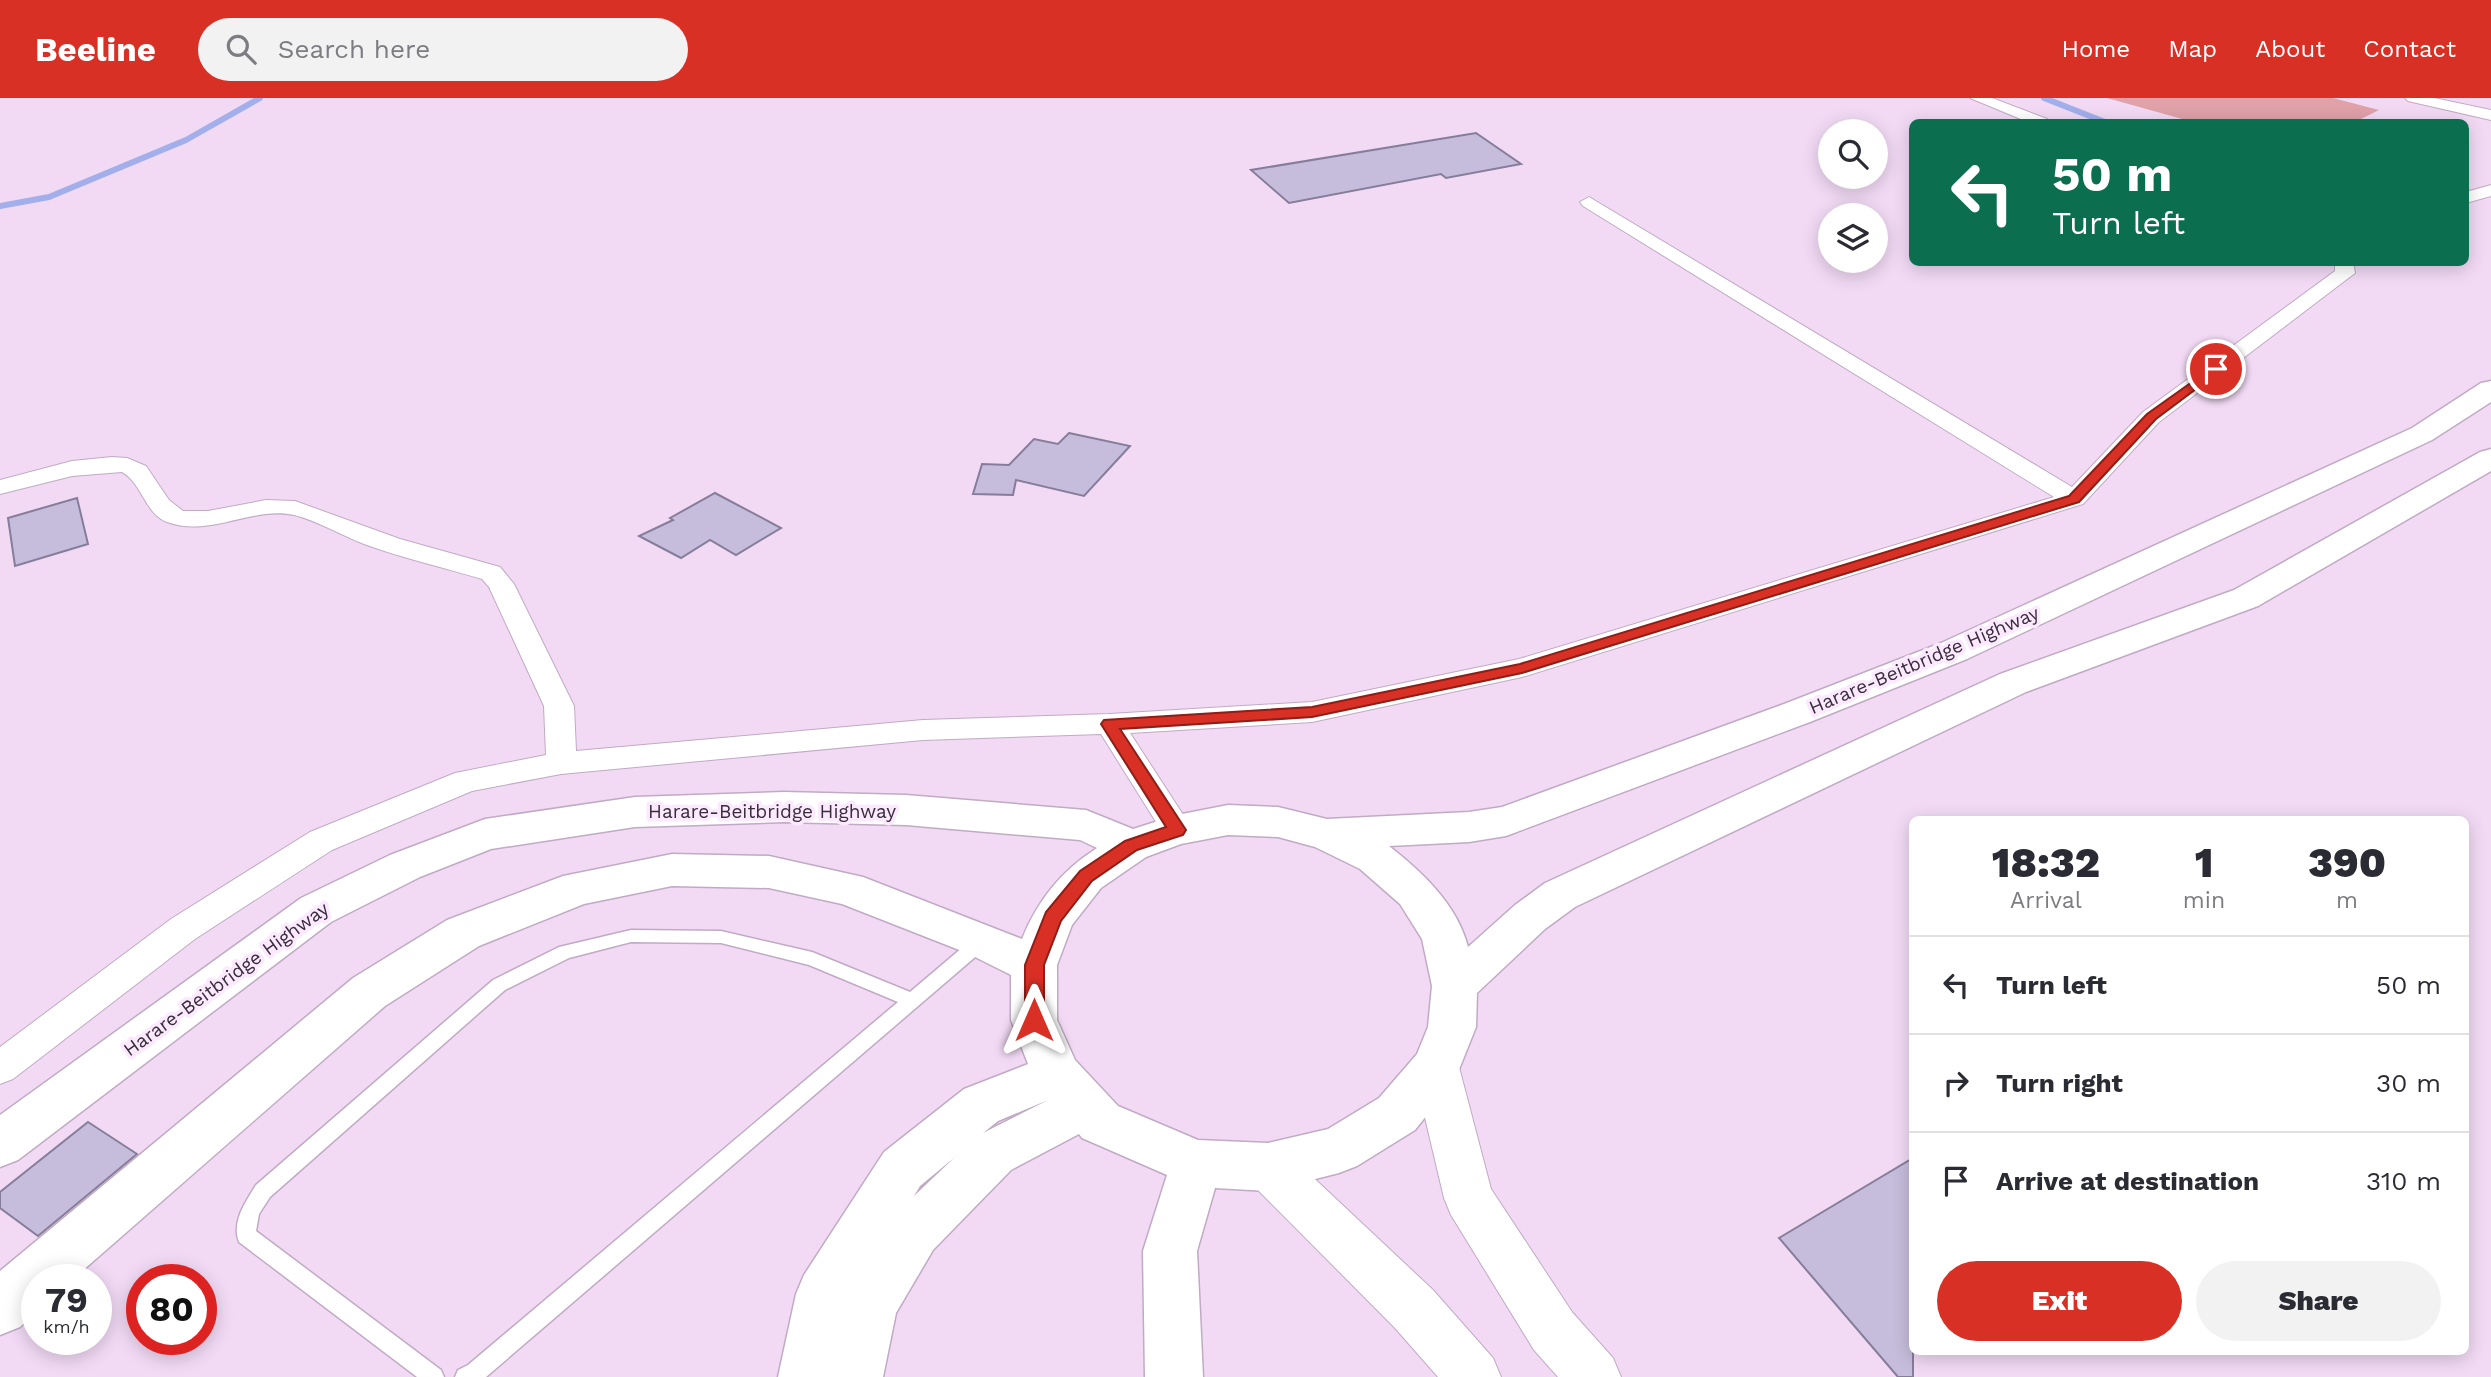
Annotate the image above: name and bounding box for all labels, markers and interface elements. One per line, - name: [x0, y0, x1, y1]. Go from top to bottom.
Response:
- search box: [198, 18, 688, 81]
- text: Beeline: [35, 30, 156, 69]
- icon: search: [222, 30, 260, 68]
- text: Search here: [278, 34, 430, 64]
- text: Home: [2062, 35, 2130, 63]
- text: Map: [2168, 35, 2217, 63]
- text: About: [2255, 35, 2325, 63]
- text: Contact: [2363, 35, 2456, 63]
- map controls: [1818, 119, 1888, 273]
- button: search: [1818, 119, 1888, 189]
- text: 50 m: [2052, 145, 2172, 203]
- icon: left: [1937, 147, 2028, 238]
- button: layers: [1818, 203, 1888, 273]
- text: Turn left: [2052, 204, 2185, 242]
- pin: [2186, 339, 2246, 399]
- icon: arrive: [2197, 350, 2235, 388]
- street label: Harare-Beitbridge Highway: [1805, 601, 2043, 719]
- street label: Harare-Beitbridge Highway: [648, 800, 896, 823]
- text: 18:32: [1992, 838, 2100, 887]
- text: 1: [2195, 838, 2213, 887]
- text: 390: [2308, 838, 2386, 887]
- text: Arrival: [2010, 887, 2082, 914]
- text: min: [2183, 887, 2225, 914]
- text: m: [2336, 887, 2358, 914]
- street label: Harare-Beitbridge Highway: [119, 897, 333, 1061]
- icon: left: [1937, 966, 1975, 1004]
- text: Turn left: [1996, 970, 2107, 1000]
- text: 50 m: [2376, 970, 2441, 1000]
- position arrow: [997, 983, 1071, 1057]
- icon: right: [1937, 1064, 1975, 1102]
- text: Turn right: [1996, 1068, 2123, 1098]
- text: 30 m: [2376, 1068, 2441, 1098]
- icon: arrive: [1937, 1162, 1975, 1200]
- text: Arrive at destination: [1996, 1166, 2259, 1196]
- text: 310 m: [2366, 1166, 2441, 1196]
- button: Exit: [1937, 1261, 2182, 1341]
- button: Share: [2196, 1261, 2441, 1341]
- speed limit sign: 80: [126, 1264, 217, 1355]
- text: 79: [45, 1279, 88, 1321]
- text: km/h: [43, 1316, 90, 1337]

